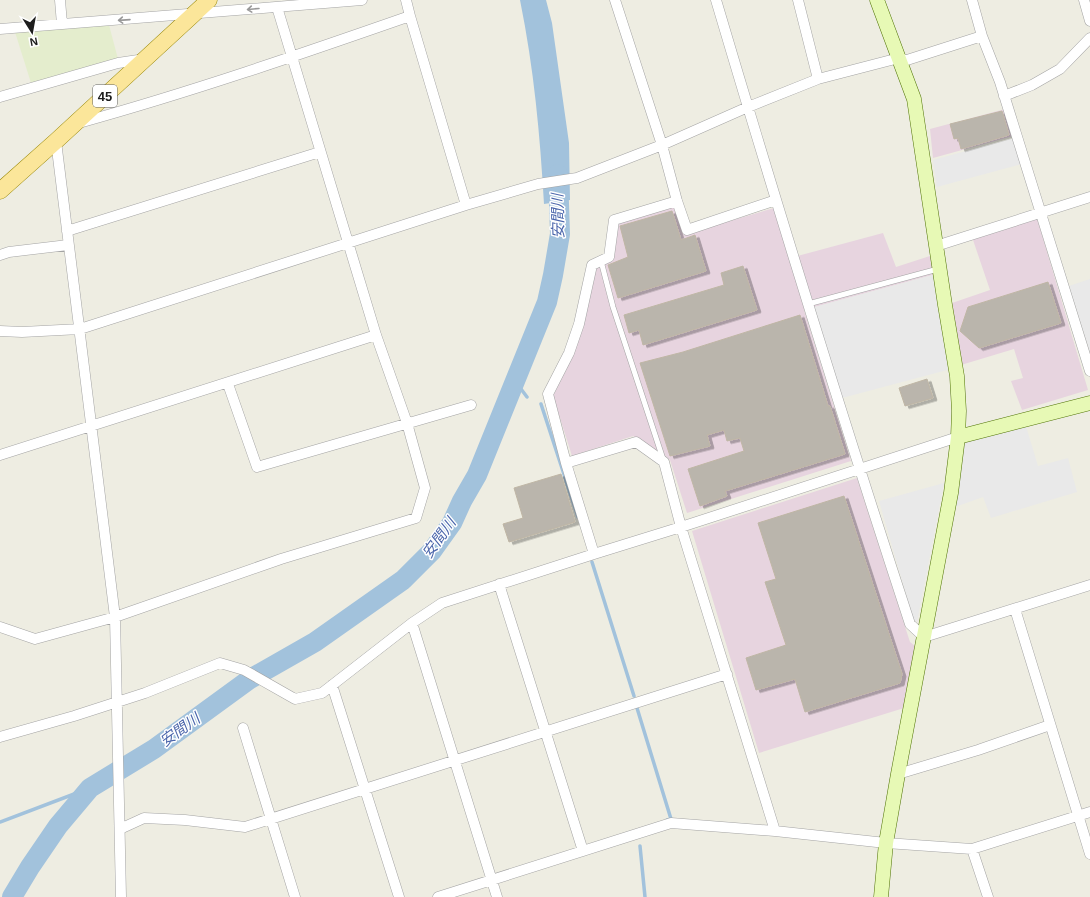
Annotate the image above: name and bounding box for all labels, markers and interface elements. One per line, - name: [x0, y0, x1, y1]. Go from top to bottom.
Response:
- one-way arrow: [247, 5, 260, 13]
- north arrow: [12, 12, 52, 52]
- one-way arrow: [118, 16, 131, 23]
- text: N: [29, 35, 39, 48]
- road number: 45: [93, 85, 117, 107]
- water label: 安間川: [549, 191, 566, 239]
- water label: 安間川: [418, 513, 460, 561]
- water label: 安間川: [157, 708, 205, 750]

